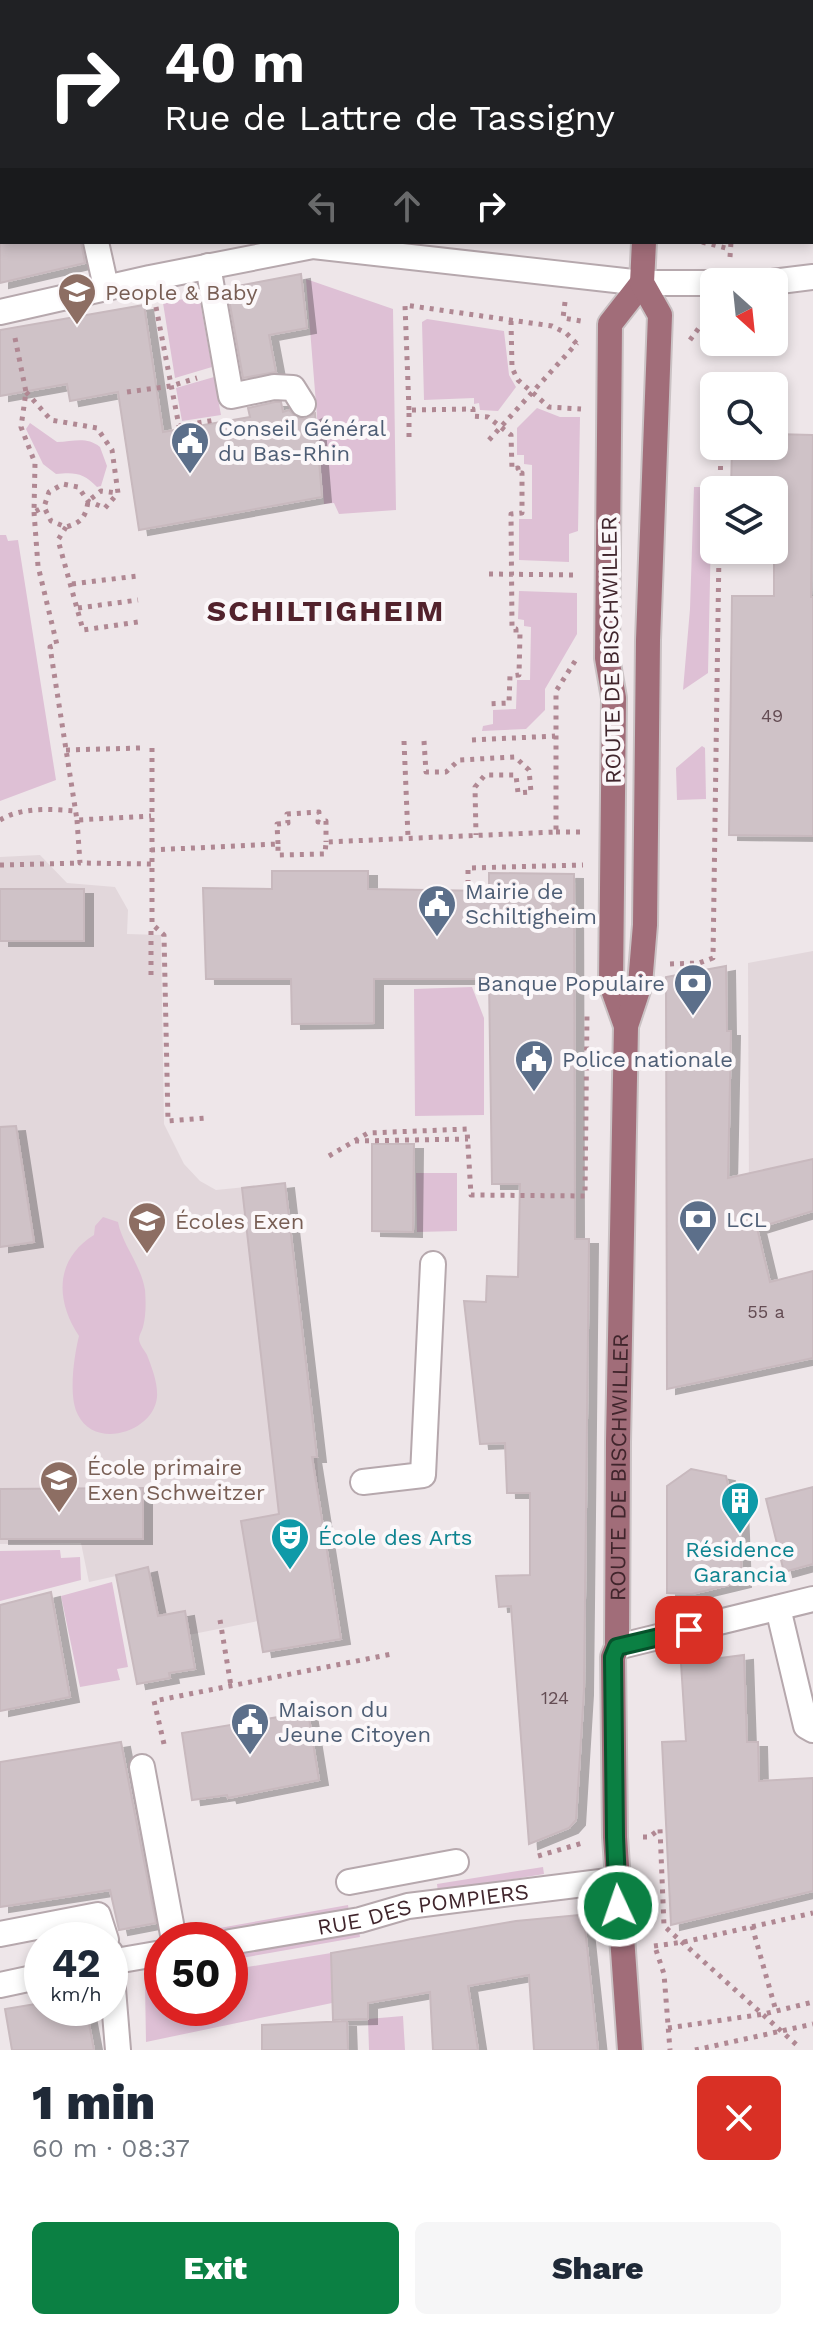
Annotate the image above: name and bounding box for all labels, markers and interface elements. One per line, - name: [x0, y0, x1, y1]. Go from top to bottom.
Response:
- text: 40 m: [164, 30, 305, 96]
- icon: right: [32, 32, 136, 136]
- text: Rue de Lattre de Tassigny: [164, 97, 615, 139]
- icon: left: [301, 184, 345, 228]
- icon: ahead: [385, 184, 429, 228]
- icon: right: [469, 184, 513, 228]
- north arrow: [700, 268, 788, 356]
- map controls: [700, 268, 788, 564]
- school or university icon: People & Baby: [56, 271, 98, 326]
- place label: People & Baby: [105, 280, 258, 305]
- button: search: [700, 372, 788, 460]
- place label: Conseil Général du Bas-Rhin: [218, 416, 387, 466]
- public building icon: Conseil Général du Bas-Rhin: [169, 420, 211, 475]
- button: layers: [700, 476, 788, 564]
- street label: ROUTE DE BISCHWILLER: [596, 516, 626, 784]
- district label: SCHILTIGHEIM: [207, 593, 445, 628]
- house number: 49: [761, 705, 783, 726]
- place label: Mairie de Schiltigheim: [465, 879, 597, 929]
- public building icon: Mairie de Schiltigheim: [416, 883, 458, 938]
- bank icon: Banque Populaire: [672, 962, 714, 1017]
- place label: Banque Populaire: [477, 971, 665, 996]
- public building icon: Police nationale: [513, 1038, 555, 1093]
- place label: Police nationale: [562, 1047, 733, 1072]
- bank icon: LCL: [677, 1198, 719, 1253]
- school or university icon: Écoles Exen: [126, 1200, 168, 1255]
- place label: LCL: [726, 1207, 767, 1232]
- place label: Écoles Exen: [175, 1209, 304, 1234]
- house number: 55 a: [747, 1301, 785, 1322]
- street label: ROUTE DE BISCHWILLER: [605, 1333, 633, 1601]
- place label: École primaire Exen Schweitzer: [87, 1455, 265, 1505]
- school or university icon: École primaire Exen Schweitzer: [38, 1459, 80, 1514]
- building icon: Résidence Garancia: [719, 1480, 761, 1535]
- theatre icon: École des Arts: [269, 1516, 311, 1571]
- place label: École des Arts: [318, 1525, 472, 1550]
- place label: Résidence Garancia: [685, 1537, 795, 1587]
- pin: [655, 1596, 723, 1664]
- icon: arrive: [667, 1608, 711, 1652]
- house number: 124: [541, 1687, 569, 1708]
- place label: Maison du Jeune Citoyen: [278, 1697, 431, 1747]
- public building icon: Maison du Jeune Citoyen: [229, 1701, 271, 1756]
- position arrow: [576, 1864, 660, 1948]
- street label: RUE DES POMPIERS: [315, 1879, 530, 1940]
- speed limit sign: 50: [144, 1922, 248, 2026]
- text: 42: [51, 1940, 101, 1987]
- text: km/h: [50, 1982, 102, 2006]
- text: 1 min: [32, 2074, 155, 2131]
- button: close: [697, 2076, 781, 2160]
- text: 60 m · 08:37: [32, 2133, 190, 2163]
- button: Exit: [32, 2222, 399, 2314]
- button: Share: [415, 2222, 781, 2314]

